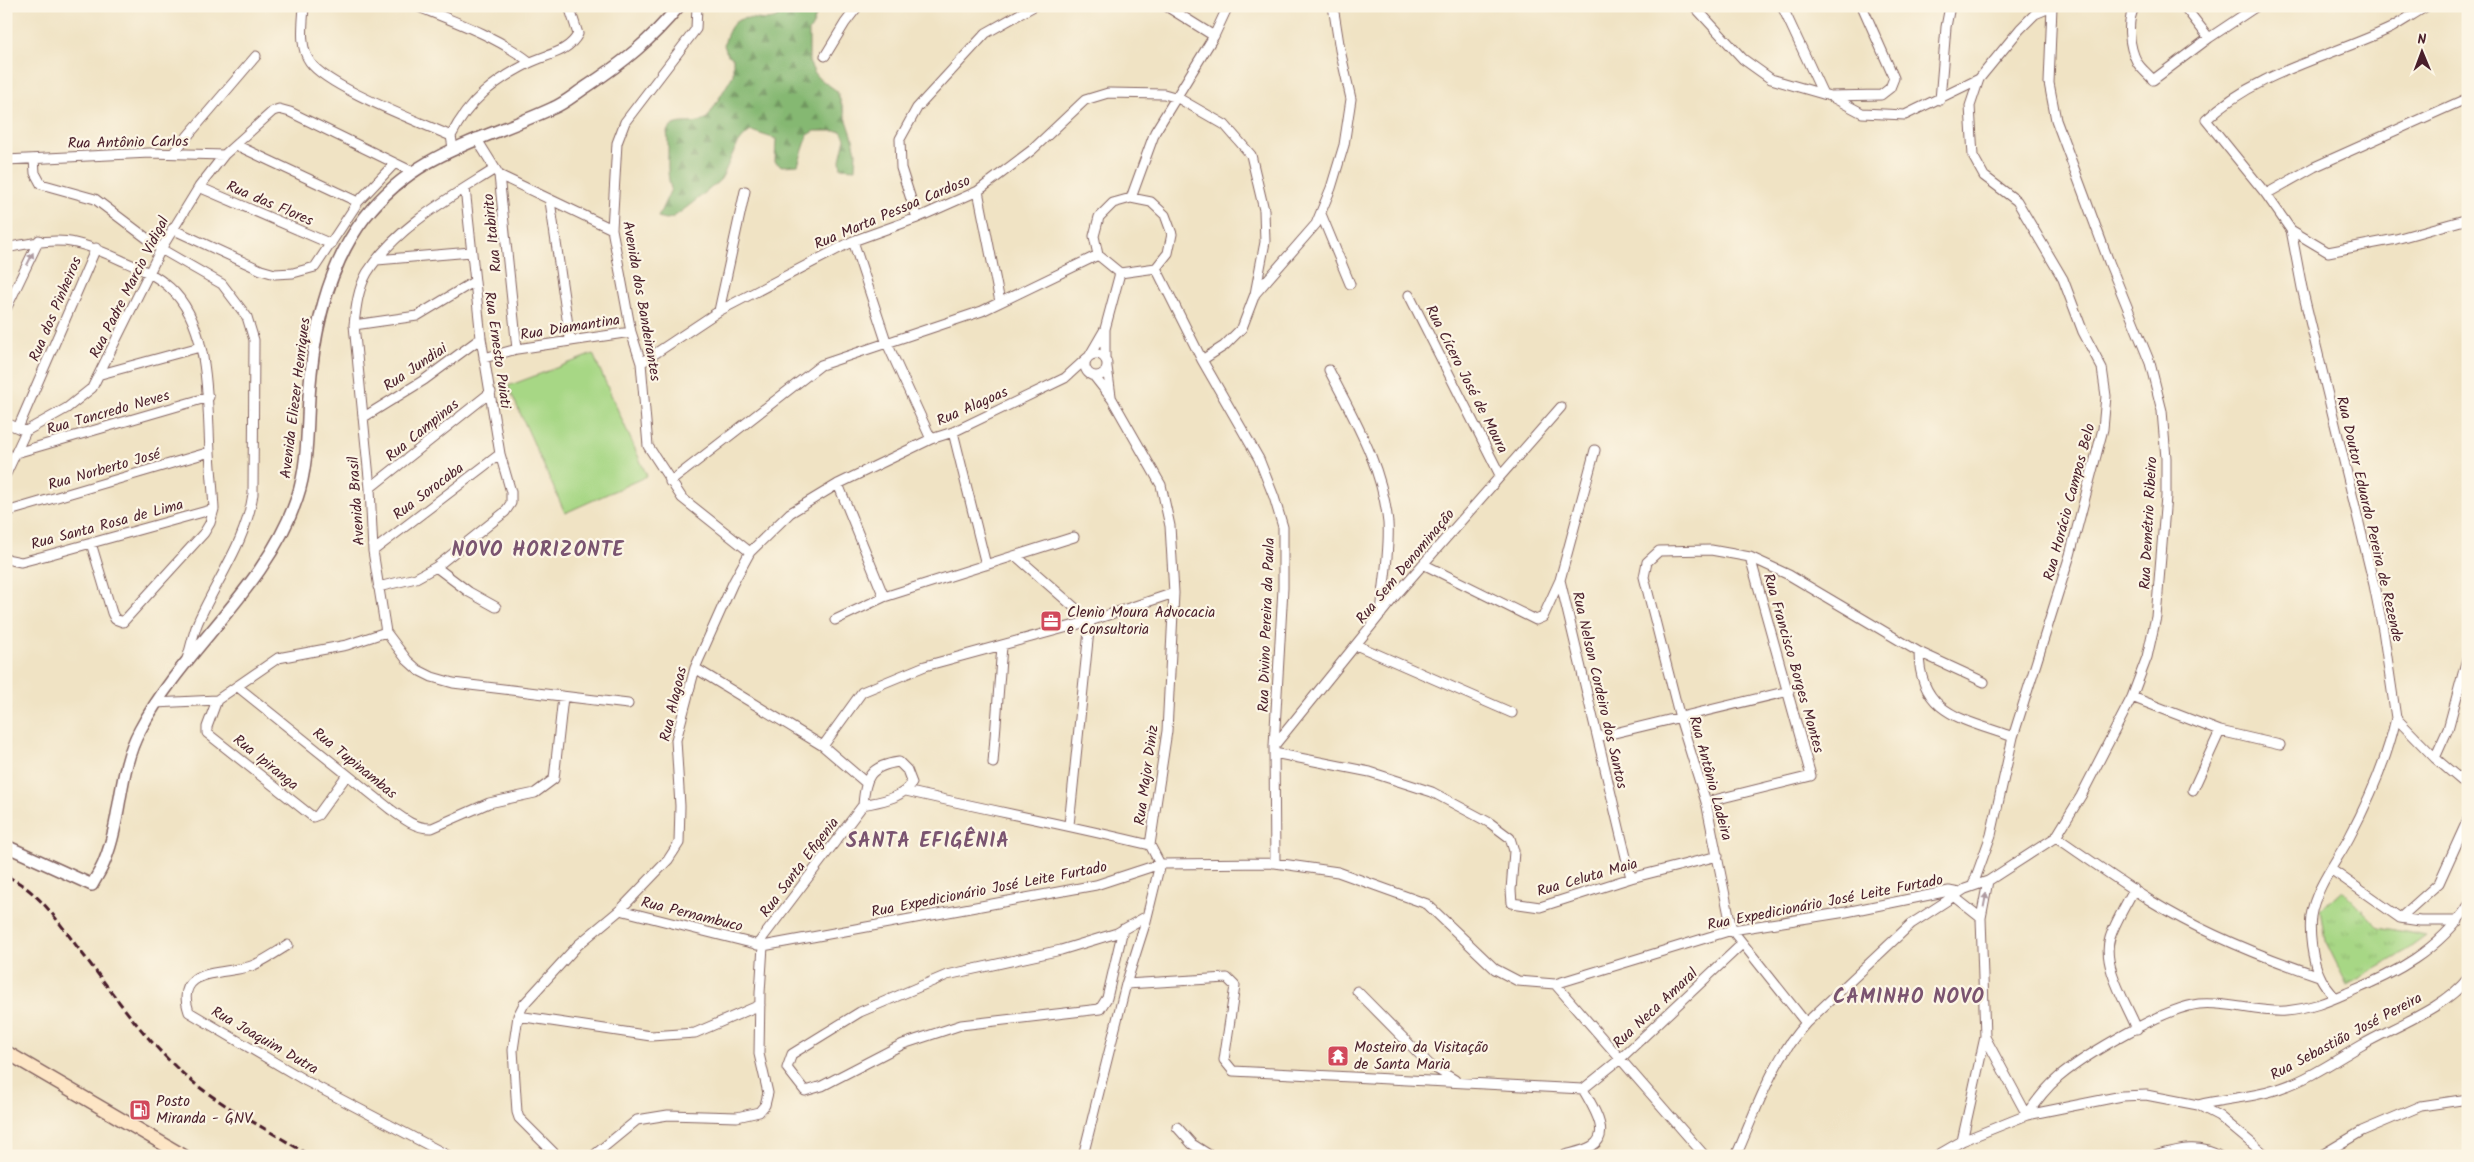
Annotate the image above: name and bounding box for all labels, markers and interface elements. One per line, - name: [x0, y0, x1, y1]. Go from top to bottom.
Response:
- north arrow: [2396, 28, 2446, 78]
- text: N: [2417, 29, 2427, 51]
- street label: Rua Antônio Carlos: [67, 130, 189, 156]
- street label: Rua Marta Pessoa Cardoso: [811, 169, 974, 257]
- street label: Rua das Flores: [222, 175, 317, 233]
- street label: Rua Itabirito: [477, 192, 509, 273]
- street label: Rua Padre Marcio Vidigal: [84, 212, 176, 363]
- street label: Avenida dos Bandeirantes: [615, 219, 667, 384]
- one-way arrow: [27, 252, 35, 266]
- street label: Rua dos Pinheiros: [23, 253, 89, 366]
- street label: Rua Ernesto Puiati: [477, 290, 517, 412]
- street label: Rua Cícero José de Moura: [1418, 301, 1514, 458]
- street label: Rua Diamantina: [519, 308, 622, 348]
- street label: Avenida Eliezer Henriques: [274, 316, 318, 480]
- street label: Rua Jundiai: [379, 337, 454, 398]
- street label: Rua Alagoas: [933, 380, 1013, 433]
- street label: Rua Tancredo Neves: [44, 384, 173, 442]
- street label: Rua Campinas: [380, 393, 465, 468]
- street label: Rua Doutor Eduardo Pereira de Rezende: [2329, 394, 2409, 645]
- street label: Rua Horácio Campos Belo: [2037, 421, 2103, 584]
- street label: Rua Norberto José: [45, 442, 165, 497]
- street label: Avenida Brasil: [342, 455, 372, 546]
- street label: Rua Demétrio Ribeiro: [2134, 456, 2164, 590]
- street label: Rua Sorocaba: [388, 457, 469, 527]
- street label: Rua Santa Rosa de Lima: [28, 493, 186, 557]
- street label: Rua Sem Denominação: [1350, 504, 1461, 630]
- district label: NOVO HORIZONTE: [451, 535, 625, 567]
- street label: Rua Divino Pereira da Paula: [1252, 537, 1282, 713]
- street label: Rua Francisco Borges Montes: [1756, 570, 1830, 757]
- street label: Rua Nelson Cordeiro dos Santos: [1565, 589, 1634, 792]
- place label: Clenio Moura Advocacia e Consultoria: [1067, 601, 1215, 642]
- office icon: Clenio Moura Advocacia e Consultoria: [1039, 609, 1063, 633]
- street label: Rua Alagoas: [654, 664, 694, 744]
- street label: Rua Antônio Ladeira: [1682, 713, 1738, 843]
- street label: Rua Tupinambas: [307, 722, 403, 806]
- street label: Rua Major Diniz: [1128, 723, 1166, 827]
- street label: Rua Ipiranga: [227, 729, 303, 797]
- street label: Rua Santa Efigenia: [754, 812, 846, 923]
- district label: SANTA EFIGÊNIA: [846, 826, 1010, 858]
- street label: Rua Celuta Maia: [1534, 852, 1641, 904]
- street label: Rua Expedicionário José Leite Furtado: [869, 855, 1109, 925]
- street label: Rua Expedicionário José Leite Furtado: [1705, 868, 1945, 938]
- street label: Rua Pernambuco: [638, 891, 746, 939]
- one-way arrow: [1981, 891, 1989, 907]
- street label: Rua Neca Amaral: [1607, 962, 1704, 1055]
- district label: CAMINHO NOVO: [1833, 982, 1985, 1014]
- street label: Rua Sebastião José Pereira: [2266, 987, 2427, 1087]
- street label: Rua Joaquim Dutra: [206, 1000, 323, 1081]
- place label: Mosteiro da Visitação de Santa Maria: [1354, 1036, 1489, 1077]
- temple icon: Mosteiro da Visitação de Santa Maria: [1326, 1044, 1350, 1068]
- place label: Posto Miranda - GNV: [156, 1090, 253, 1131]
- fuel station icon: Posto Miranda - GNV: [128, 1098, 152, 1122]

